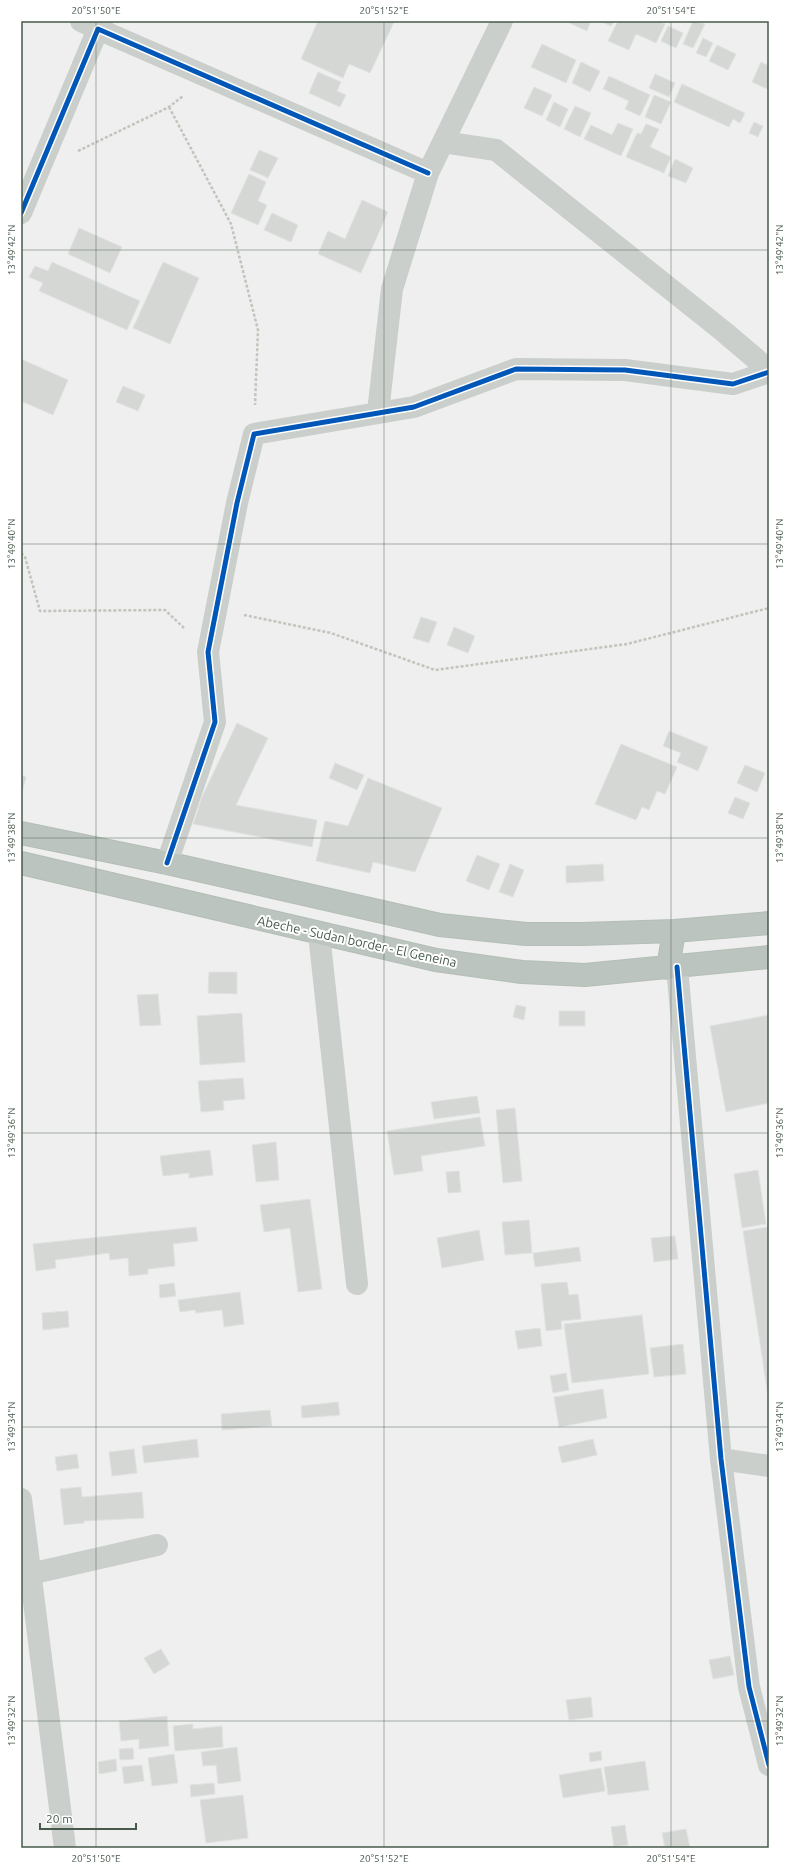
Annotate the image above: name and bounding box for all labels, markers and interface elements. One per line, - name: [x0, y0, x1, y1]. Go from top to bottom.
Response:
- text: 20°51'50"E: [71, 5, 121, 16]
- text: 20°51'52"E: [359, 5, 409, 16]
- text: 20°51'54"E: [646, 5, 696, 16]
- text: 13°49'42"N: [6, 225, 17, 275]
- text: 13°49'42"N: [774, 225, 785, 275]
- text: 13°49'40"N: [6, 519, 17, 569]
- text: 13°49'40"N: [774, 519, 785, 569]
- text: 13°49'38"N: [6, 813, 17, 863]
- text: 13°49'38"N: [774, 813, 785, 863]
- street label: Abeche - Sudan border - El Geneina: [256, 913, 458, 969]
- text: 13°49'36"N: [6, 1108, 17, 1158]
- text: 13°49'36"N: [774, 1108, 785, 1158]
- text: 13°49'34"N: [6, 1402, 17, 1452]
- text: 13°49'34"N: [774, 1402, 785, 1452]
- text: 13°49'32"N: [6, 1696, 17, 1746]
- text: 13°49'32"N: [774, 1696, 785, 1746]
- scale bar: [40, 1805, 136, 1831]
- text: 20 m: [46, 1812, 73, 1825]
- text: 20°51'50"E: [71, 1853, 121, 1864]
- text: 20°51'52"E: [359, 1853, 409, 1864]
- text: 20°51'54"E: [646, 1853, 696, 1864]

